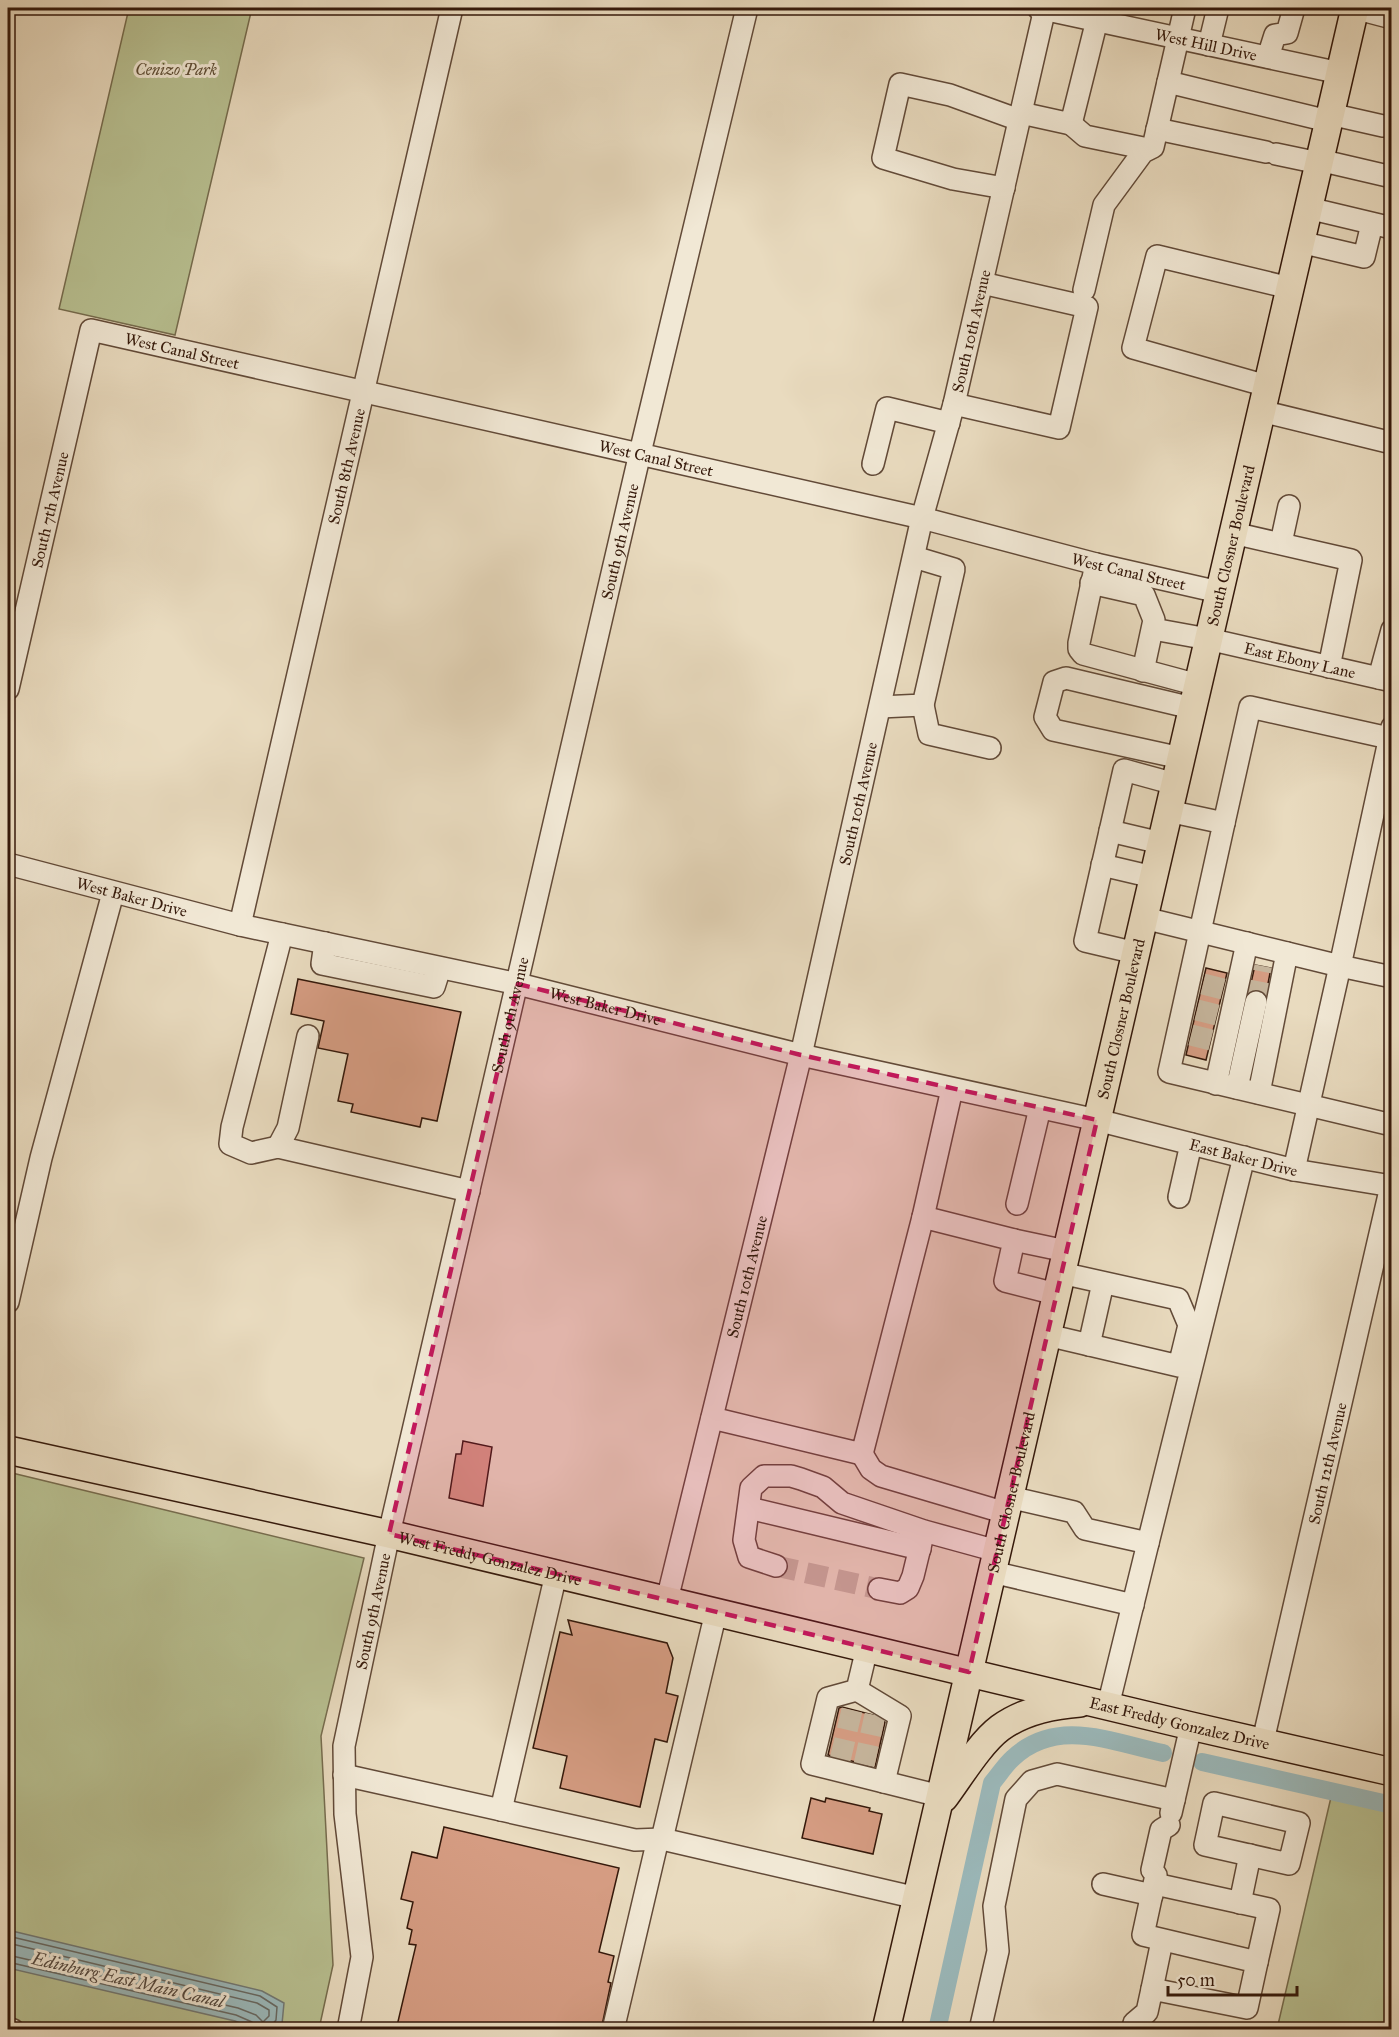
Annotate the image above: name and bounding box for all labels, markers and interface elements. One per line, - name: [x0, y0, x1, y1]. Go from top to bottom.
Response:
- street label: West Hill Drive: [1153, 24, 1259, 65]
- park label: Cenizo Park: [135, 60, 217, 79]
- street label: South 10th Avenue: [948, 267, 995, 394]
- street label: West Canal Street: [123, 329, 242, 373]
- street label: South 8th Avenue: [324, 406, 369, 526]
- street label: West Canal Street: [597, 436, 716, 481]
- street label: South 7th Avenue: [27, 450, 73, 570]
- street label: South Closner Boulevard: [1203, 463, 1259, 628]
- street label: South 9th Avenue: [597, 481, 643, 602]
- street label: West Canal Street: [1069, 549, 1188, 594]
- street label: East Ebony Lane: [1242, 638, 1358, 682]
- street label: South 10th Avenue: [835, 740, 881, 867]
- street label: West Baker Drive: [74, 873, 190, 921]
- street label: South Closner Boulevard: [1093, 937, 1149, 1101]
- street label: South 9th Avenue: [487, 955, 533, 1075]
- street label: West Baker Drive: [548, 983, 663, 1030]
- street label: East Baker Drive: [1187, 1135, 1299, 1180]
- street label: South 10th Avenue: [723, 1213, 771, 1340]
- street label: South 12th Avenue: [1304, 1400, 1351, 1526]
- street label: South Closner Boulevard: [983, 1410, 1039, 1575]
- street label: West Freddy Gonzalez Drive: [397, 1528, 583, 1590]
- street label: South 9th Avenue: [351, 1551, 395, 1671]
- street label: East Freddy Gonzalez Drive: [1088, 1693, 1272, 1754]
- water label: Edinburg East Main Canal: [29, 1947, 228, 2013]
- scale bar: [1168, 1959, 1297, 1997]
- text: 50 m: [1177, 1969, 1215, 1991]

